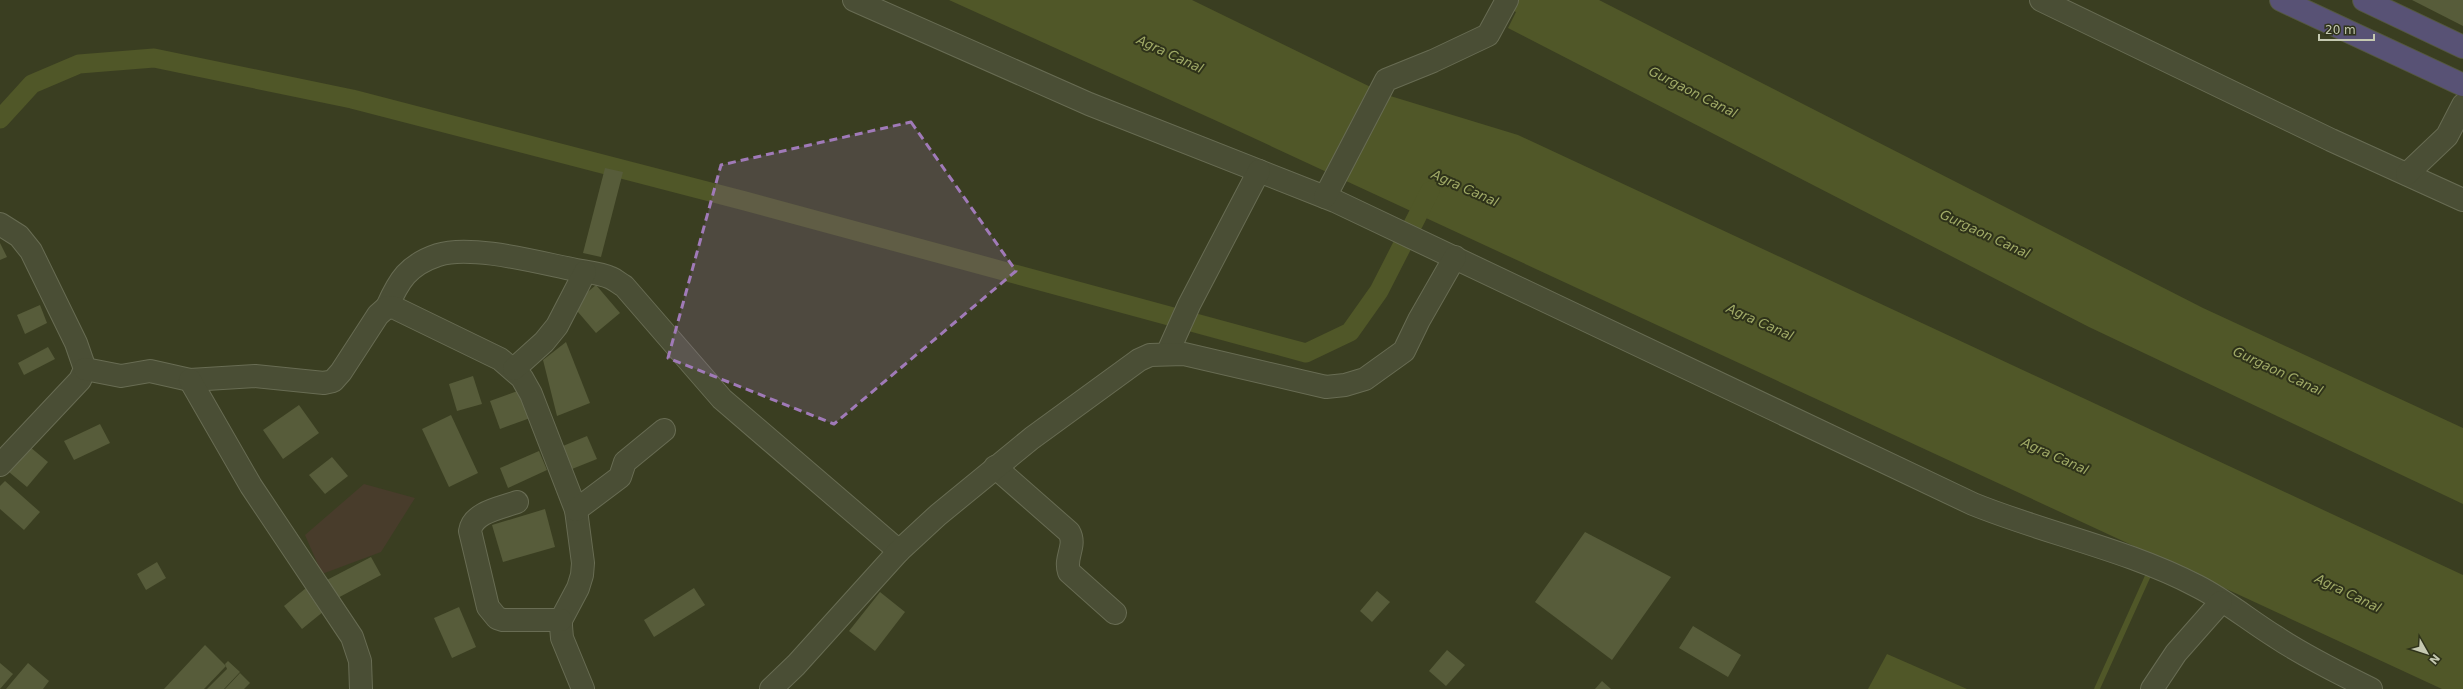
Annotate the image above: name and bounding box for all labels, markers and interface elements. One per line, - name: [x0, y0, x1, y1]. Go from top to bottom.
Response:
- scale bar: [2319, 16, 2374, 42]
- text: 20 m: [2325, 23, 2356, 37]
- water label: Agra Canal: [1134, 32, 1206, 76]
- water label: Gurgaon Canal: [1646, 63, 1740, 121]
- water label: Agra Canal: [1428, 166, 1501, 210]
- water label: Gurgaon Canal: [1938, 207, 2033, 261]
- water label: Agra Canal: [1723, 300, 1796, 344]
- water label: Gurgaon Canal: [2231, 344, 2326, 398]
- water label: Agra Canal: [2018, 434, 2091, 478]
- water label: Agra Canal: [2312, 570, 2384, 616]
- north arrow: [2407, 633, 2447, 673]
- text: N: [2426, 651, 2442, 667]

